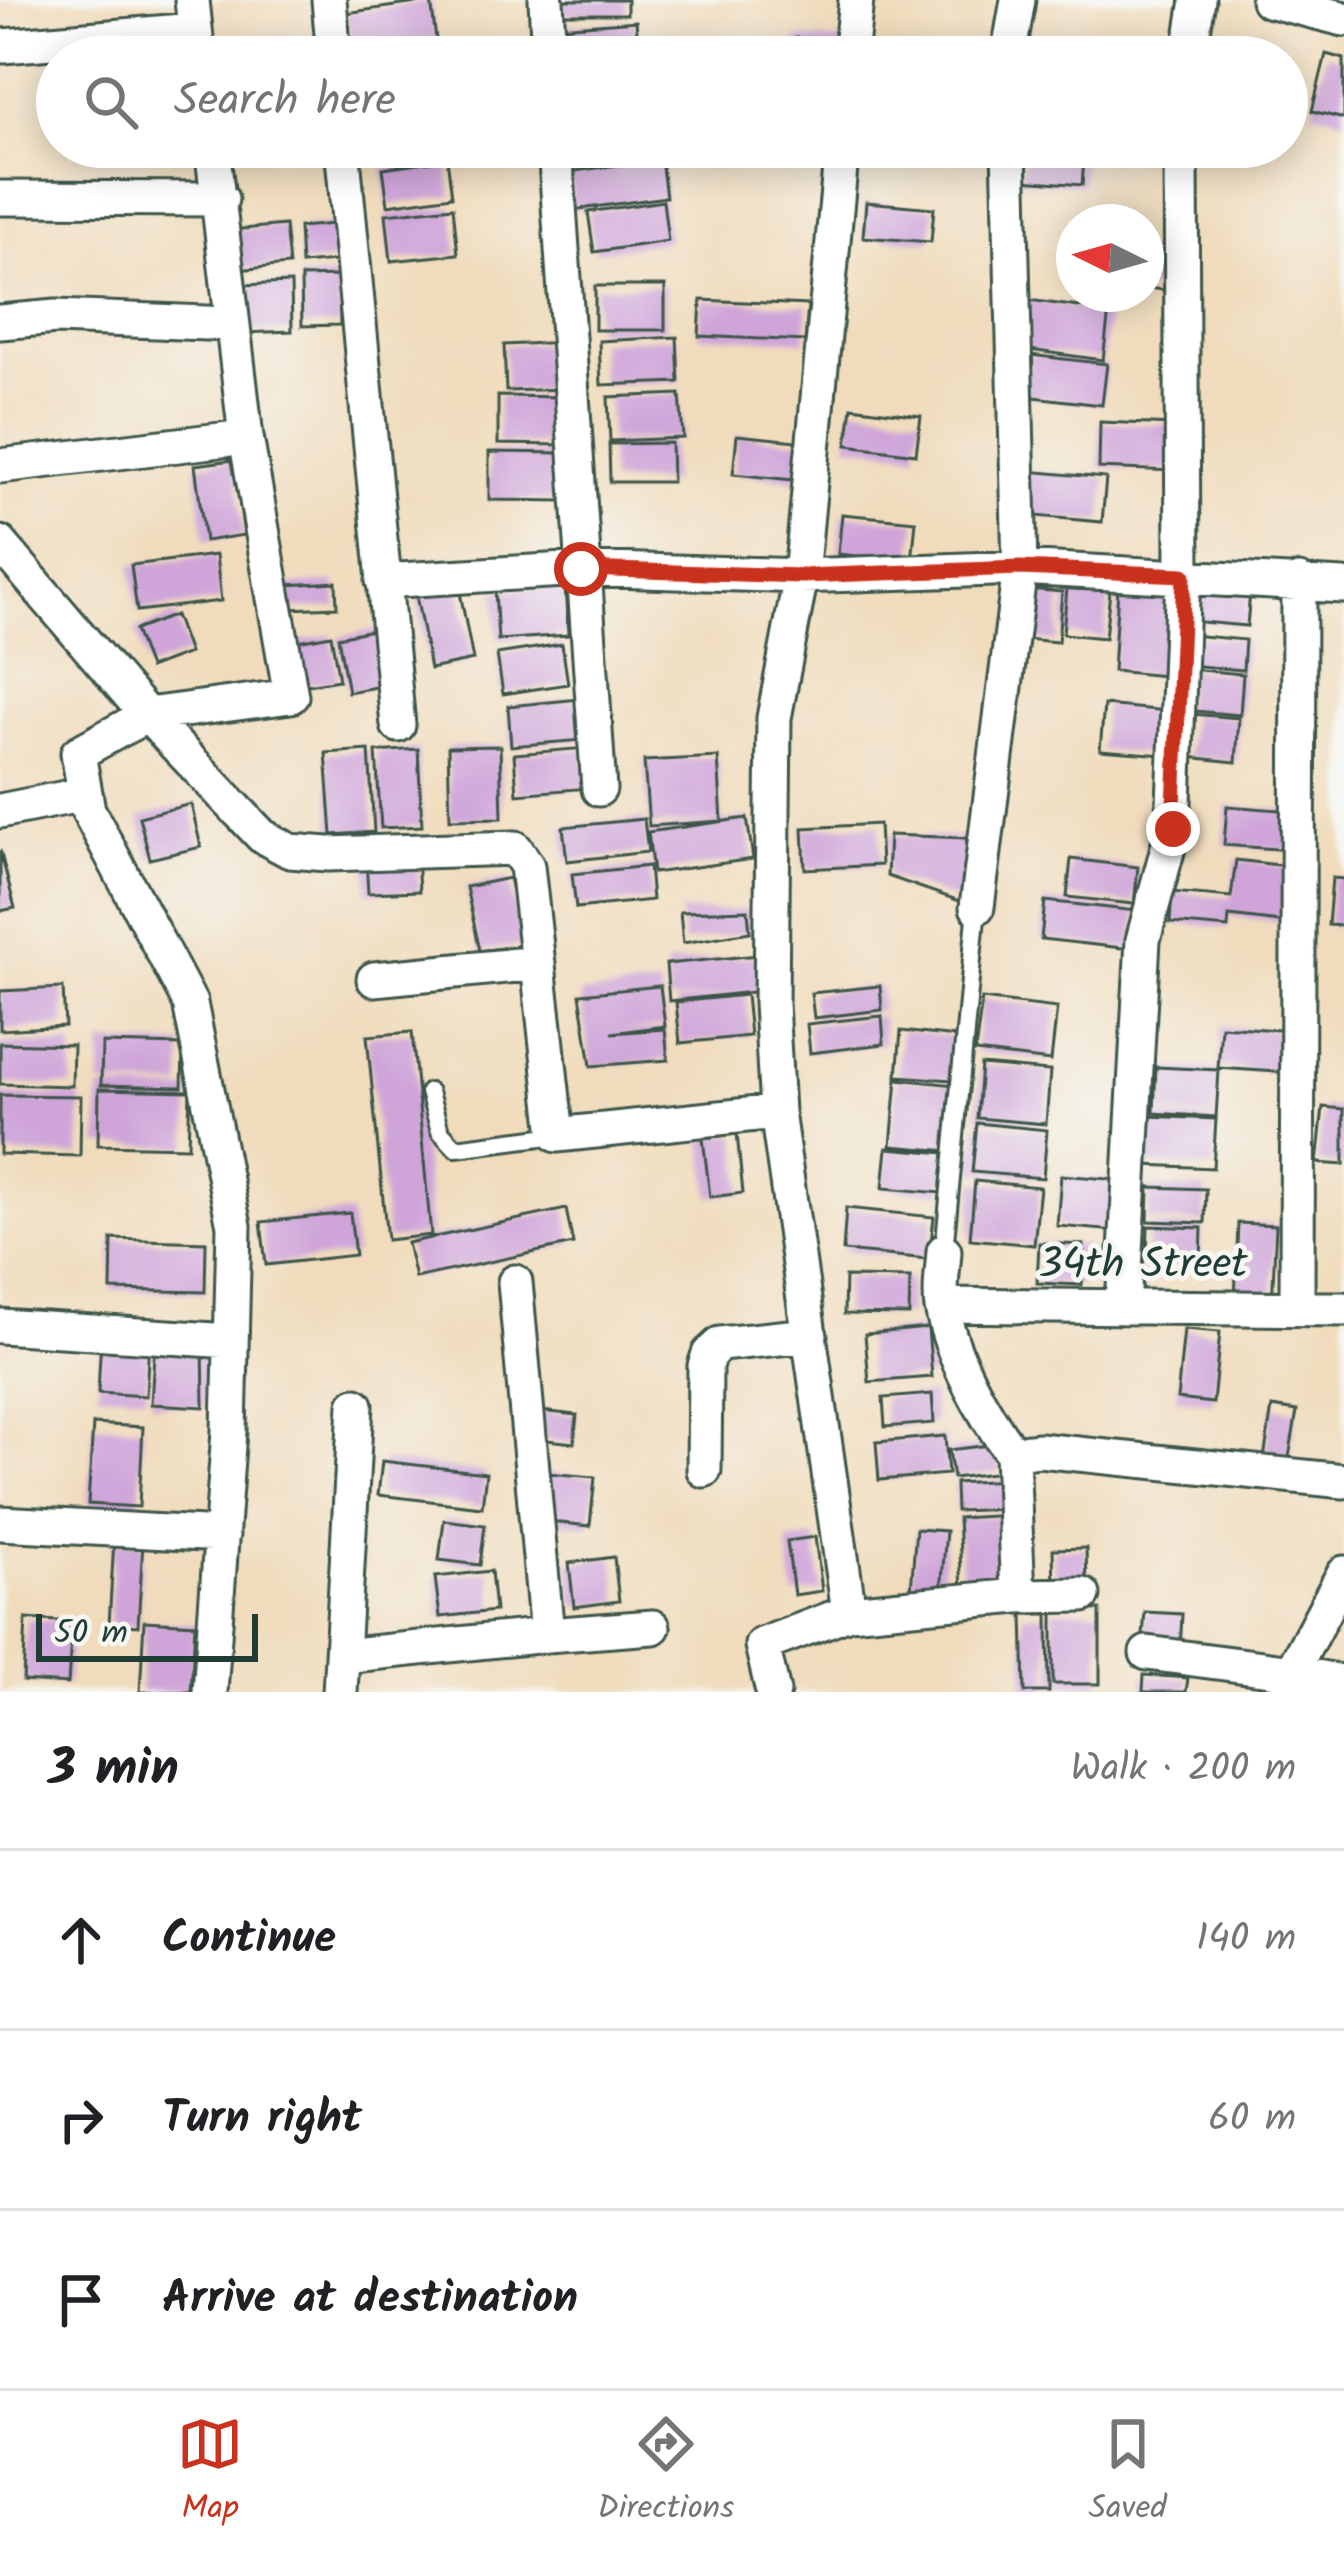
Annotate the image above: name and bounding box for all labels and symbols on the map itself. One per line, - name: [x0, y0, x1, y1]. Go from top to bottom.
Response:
- north arrow: [1056, 204, 1164, 312]
- route start: [554, 542, 608, 596]
- route end: [1146, 802, 1200, 856]
- street label: 34th Street: [1038, 1232, 1248, 1299]
- scale bar: [36, 1608, 258, 1661]

